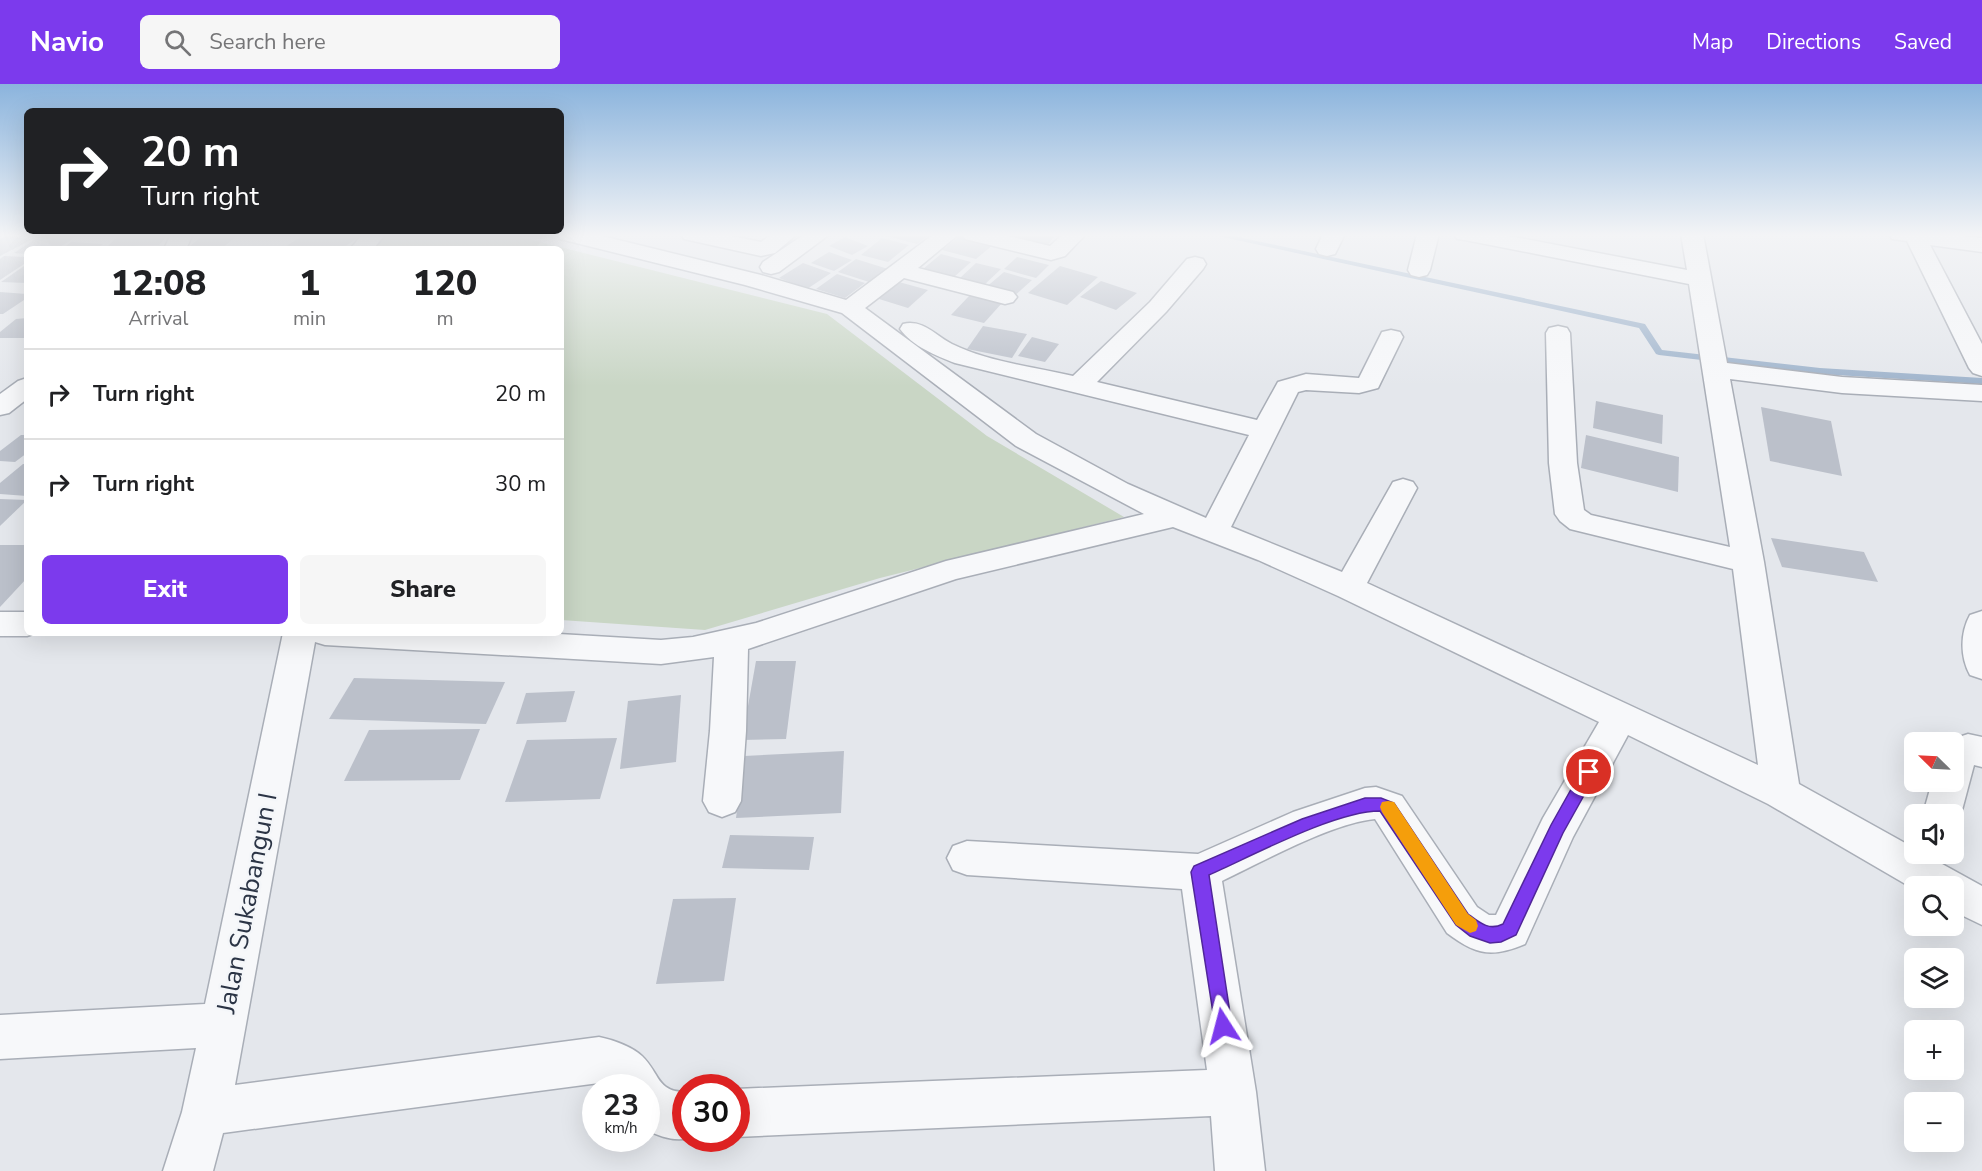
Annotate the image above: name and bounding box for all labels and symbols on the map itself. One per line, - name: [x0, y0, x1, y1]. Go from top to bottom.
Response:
- north arrow: [1904, 732, 1964, 792]
- pin: [1563, 746, 1614, 797]
- street label: Jalan Sukabangun I: [208, 790, 286, 1017]
- position arrow: [1191, 994, 1255, 1058]
- speed limit sign: 30: [672, 1074, 750, 1152]

